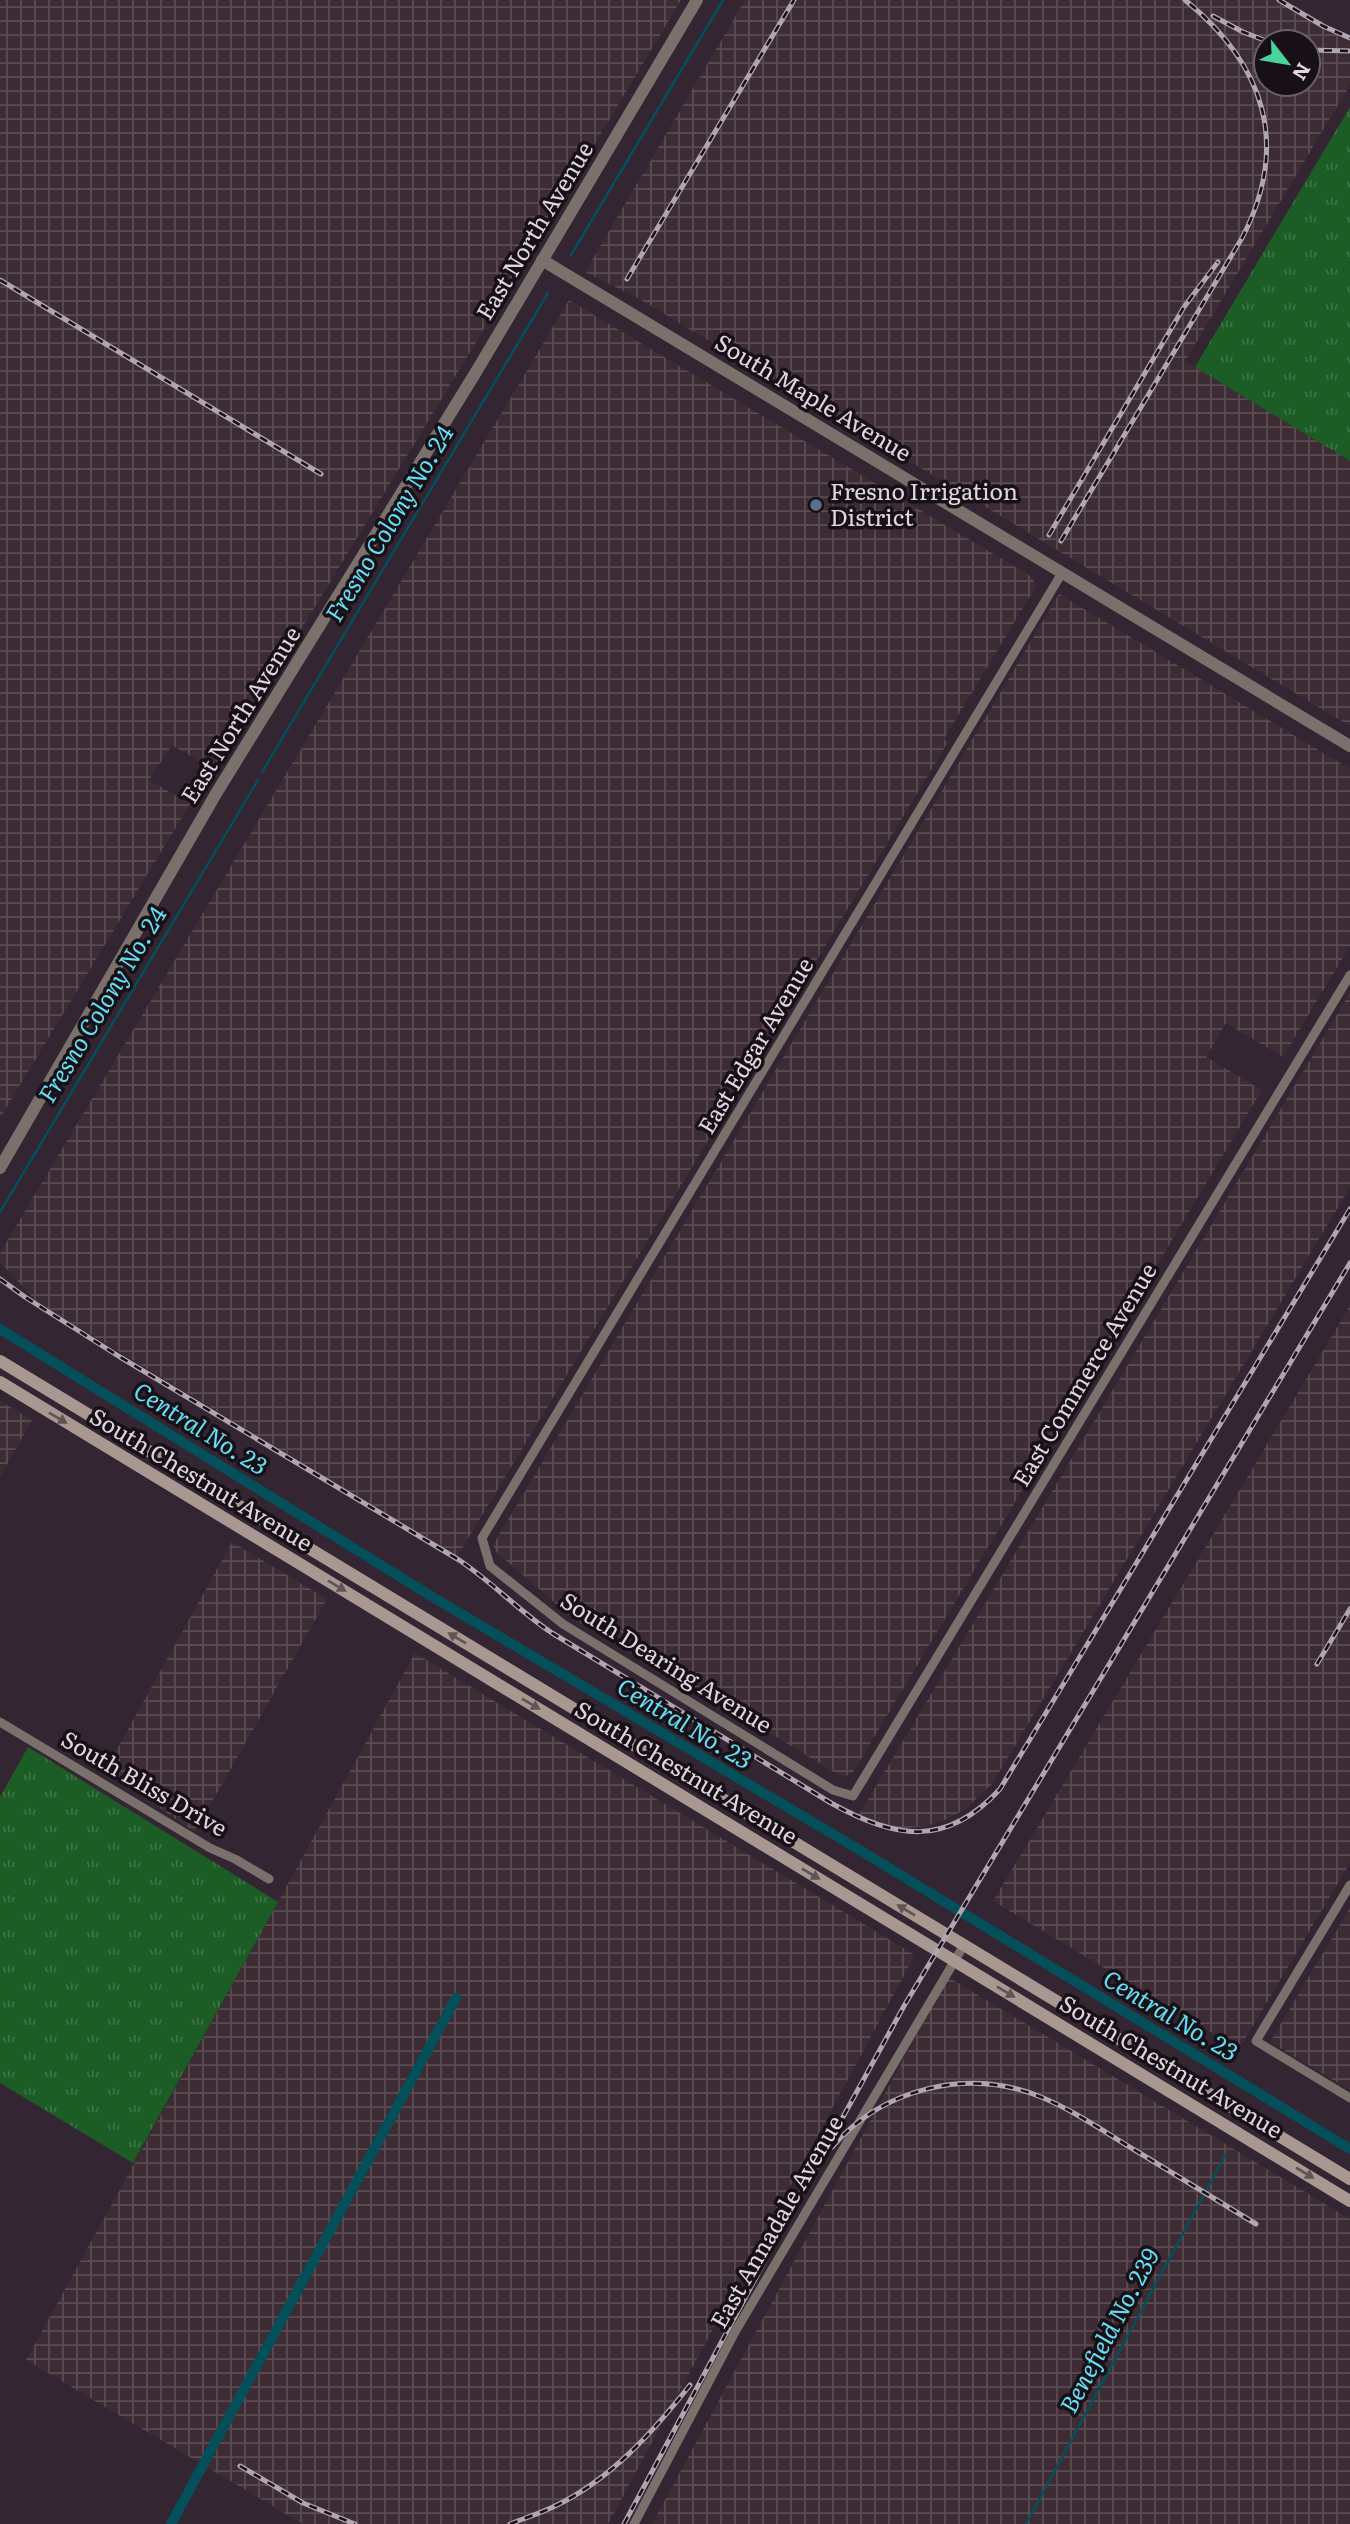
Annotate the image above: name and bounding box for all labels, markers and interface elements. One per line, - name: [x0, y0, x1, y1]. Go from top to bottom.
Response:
- north arrow: [1252, 28, 1322, 98]
- text: N: [1286, 58, 1319, 86]
- street label: East North Avenue: [466, 134, 600, 326]
- street label: South Maple Avenue: [709, 324, 919, 468]
- water label: Fresno Colony No. 24: [315, 418, 460, 627]
- place label: Fresno Irrigation District: [830, 473, 1018, 533]
- marker: Fresno Irrigation District: [808, 497, 824, 513]
- street label: East North Avenue: [171, 619, 308, 809]
- water label: Fresno Colony No. 24: [28, 899, 173, 1108]
- street label: East Edgar Avenue: [688, 950, 821, 1140]
- street label: East Commerce Avenue: [1003, 1256, 1164, 1492]
- water label: Central No. 23: [128, 1372, 275, 1482]
- street label: South Chestnut Avenue: [84, 1398, 320, 1559]
- one-way arrow: [49, 1411, 68, 1424]
- one-way arrow: [327, 1580, 346, 1593]
- street label: South Dearing Avenue: [555, 1582, 779, 1740]
- one-way arrow: [448, 1632, 467, 1644]
- water label: Central No. 23: [611, 1668, 759, 1776]
- street label: South Chestnut Avenue: [569, 1691, 805, 1852]
- one-way arrow: [522, 1698, 541, 1711]
- street label: South Bliss Drive: [56, 1721, 234, 1844]
- one-way arrow: [802, 1868, 821, 1880]
- one-way arrow: [896, 1903, 915, 1916]
- water label: Central No. 23: [1097, 1960, 1245, 2068]
- street label: South Chestnut Avenue: [1054, 1985, 1290, 2146]
- one-way arrow: [996, 1986, 1015, 1998]
- street label: East Annadale Avenue: [700, 2108, 850, 2334]
- one-way arrow: [1295, 2167, 1315, 2180]
- water label: Benefield No. 239: [1049, 2241, 1166, 2419]

